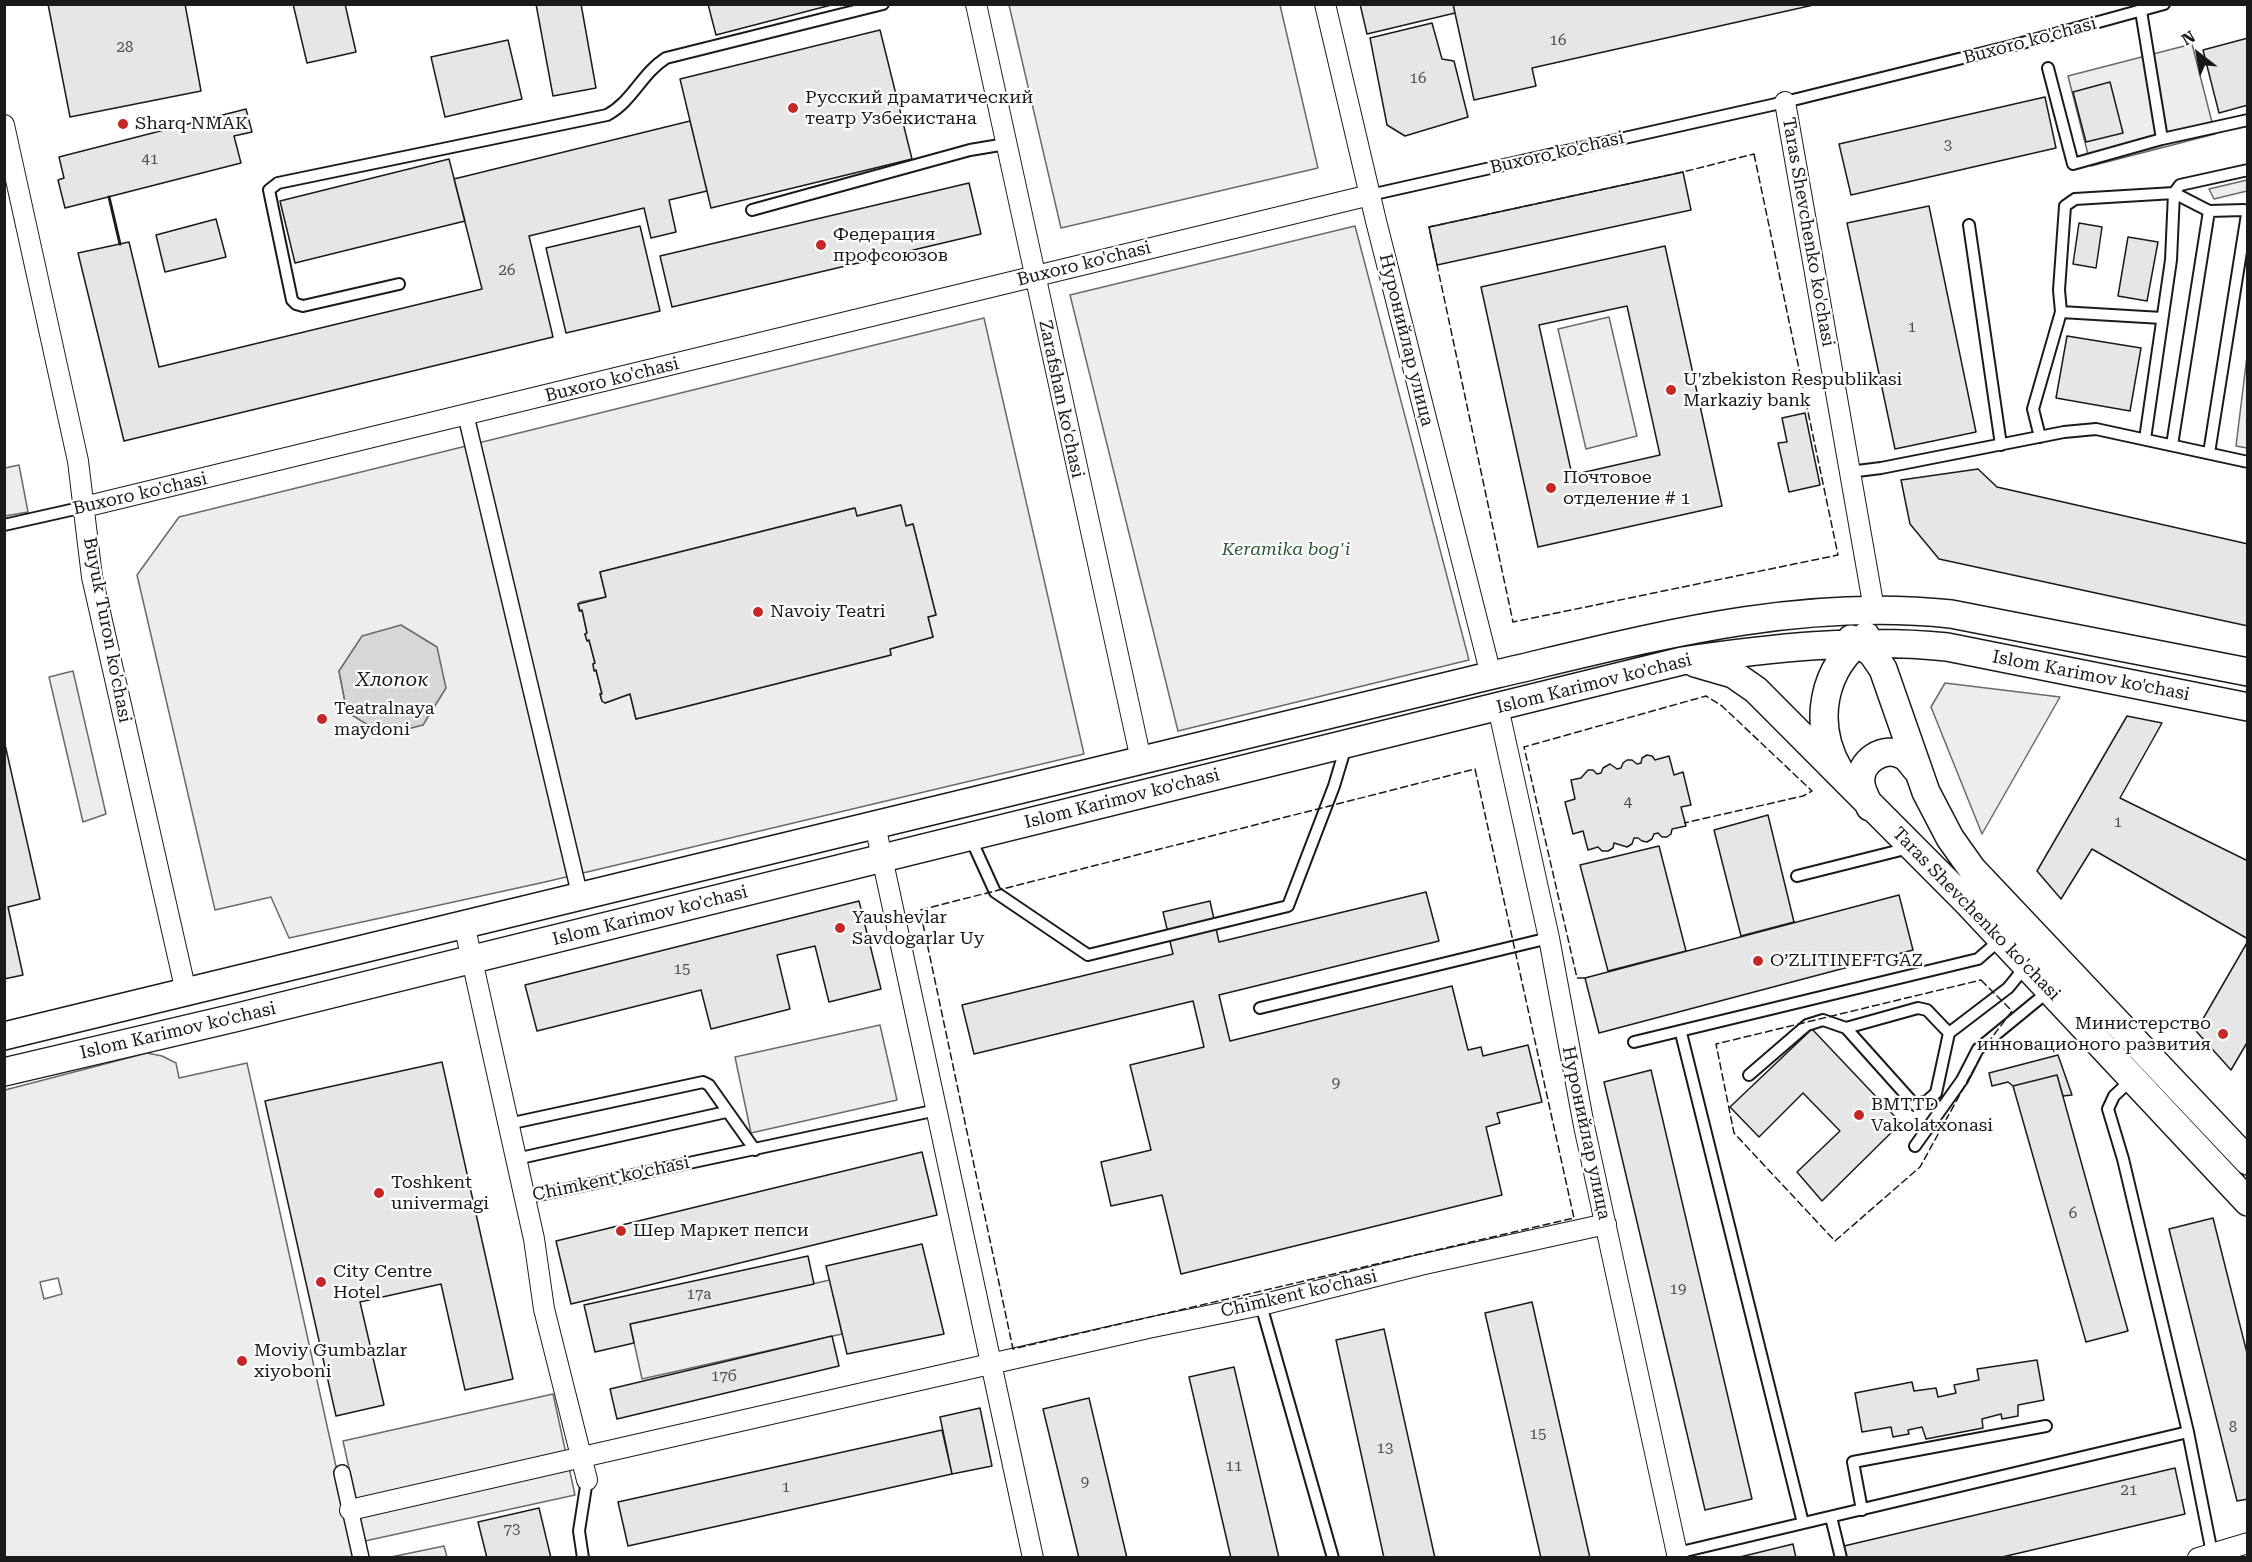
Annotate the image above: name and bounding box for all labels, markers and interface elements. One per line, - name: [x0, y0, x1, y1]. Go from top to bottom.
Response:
- street label: Buxoro ko'chasi: [1961, 13, 2099, 69]
- north arrow: [2168, 24, 2228, 84]
- text: N: [2178, 27, 2199, 49]
- house number: 16: [1550, 32, 1566, 50]
- house number: 28: [117, 39, 133, 57]
- house number: 16: [1410, 70, 1426, 88]
- place label: Русский драматический театр Узбекистана: [805, 87, 1033, 130]
- marker: Русский драматический театр Узбекистана: [786, 101, 800, 115]
- place label: Sharq NMAK: [135, 113, 248, 135]
- street label: Taras Shevchenko ko'chasi: [1777, 116, 1839, 348]
- marker: Sharq NMAK: [116, 117, 130, 131]
- street label: Buxoro ko'chasi: [1488, 127, 1626, 179]
- house number: 3: [1944, 137, 1952, 155]
- house number: 41: [142, 151, 158, 169]
- place label: Федерация профсоюзов: [833, 224, 948, 266]
- street label: Buxoro ko'chasi: [1015, 237, 1153, 291]
- marker: Федерация профсоюзов: [814, 238, 828, 252]
- street label: Нуронийлар улица: [1374, 252, 1438, 428]
- house number: 26: [499, 262, 515, 280]
- street label: Zarafshan ko'chasi: [1034, 318, 1088, 480]
- house number: 1: [1908, 319, 1916, 337]
- street label: Buxoro ko'chasi: [543, 353, 681, 407]
- place label: U'zbekiston Respublikasi Markaziy bank: [1683, 369, 1902, 412]
- marker: U'zbekiston Respublikasi Markaziy bank: [1664, 383, 1678, 397]
- place label: Почтовое отделение # 1: [1563, 467, 1691, 510]
- street label: Buxoro ko'chasi: [71, 468, 209, 520]
- marker: Почтовое отделение # 1: [1544, 481, 1558, 495]
- street label: Buyuk Turon ko'chasi: [78, 535, 136, 725]
- park label: Keramika bog'i: [1222, 539, 1350, 561]
- place label: Navoiy Teatri: [770, 601, 886, 623]
- marker: Navoiy Teatri: [751, 605, 765, 619]
- street label: Islom Karimov ko'chasi: [1990, 646, 2192, 706]
- street label: Islom Karimov ko'chasi: [1494, 649, 1694, 719]
- water label: Хлопок: [356, 668, 428, 692]
- place label: Teatralnaya maydoni: [334, 698, 434, 740]
- marker: Teatralnaya maydoni: [315, 712, 329, 726]
- street label: Islom Karimov ko'chasi: [1022, 764, 1222, 834]
- house number: 4: [1624, 794, 1632, 812]
- house number: 1: [2114, 814, 2122, 832]
- street label: Taras Shevchenko ko'chasi: [1887, 823, 2065, 1005]
- street label: Islom Karimov ko'chasi: [550, 881, 750, 951]
- place label: Yaushevlar Savdogarlar Uy: [852, 907, 984, 950]
- marker: Yaushevlar Savdogarlar Uy: [833, 921, 847, 935]
- place label: O’ZLITINEFTGAZ: [1770, 950, 1923, 972]
- marker: O’ZLITINEFTGAZ: [1751, 954, 1765, 968]
- house number: 15: [674, 961, 690, 979]
- street label: Islom Karimov ko'chasi: [78, 998, 278, 1064]
- place label: Министерство инновационого развития: [1977, 1013, 2211, 1056]
- marker: Министерство инновационого развития: [2216, 1027, 2230, 1041]
- street label: Нуронийлар улица: [1557, 1044, 1615, 1222]
- house number: 9: [1332, 1075, 1340, 1093]
- place label: BMTTD Vakolatxonasi: [1871, 1094, 1993, 1136]
- marker: BMTTD Vakolatxonasi: [1852, 1108, 1866, 1122]
- street label: Chimkent ko'chasi: [531, 1152, 691, 1206]
- place label: Toshkent univermagi: [391, 1172, 489, 1214]
- marker: Toshkent univermagi: [372, 1186, 386, 1200]
- house number: 6: [2069, 1205, 2077, 1223]
- place label: Шер Маркет пепси: [633, 1220, 809, 1242]
- marker: Шер Маркет пепси: [614, 1224, 628, 1238]
- place label: City Centre Hotel: [333, 1261, 432, 1304]
- street label: Chimkent ko'chasi: [1219, 1265, 1379, 1323]
- marker: City Centre Hotel: [314, 1275, 328, 1289]
- house number: 19: [1670, 1281, 1686, 1299]
- house number: 17а: [687, 1286, 711, 1304]
- place label: Moviy Gumbazlar xiyoboni: [254, 1340, 407, 1382]
- marker: Moviy Gumbazlar xiyoboni: [235, 1354, 249, 1368]
- house number: 17б: [711, 1368, 737, 1386]
- house number: 8: [2229, 1419, 2237, 1437]
- house number: 15: [1530, 1426, 1546, 1444]
- house number: 13: [1377, 1440, 1393, 1458]
- house number: 11: [1226, 1458, 1242, 1476]
- house number: 9: [1081, 1474, 1089, 1492]
- house number: 1: [782, 1479, 790, 1497]
- house number: 21: [2121, 1482, 2137, 1500]
- house number: 73: [504, 1521, 520, 1539]

